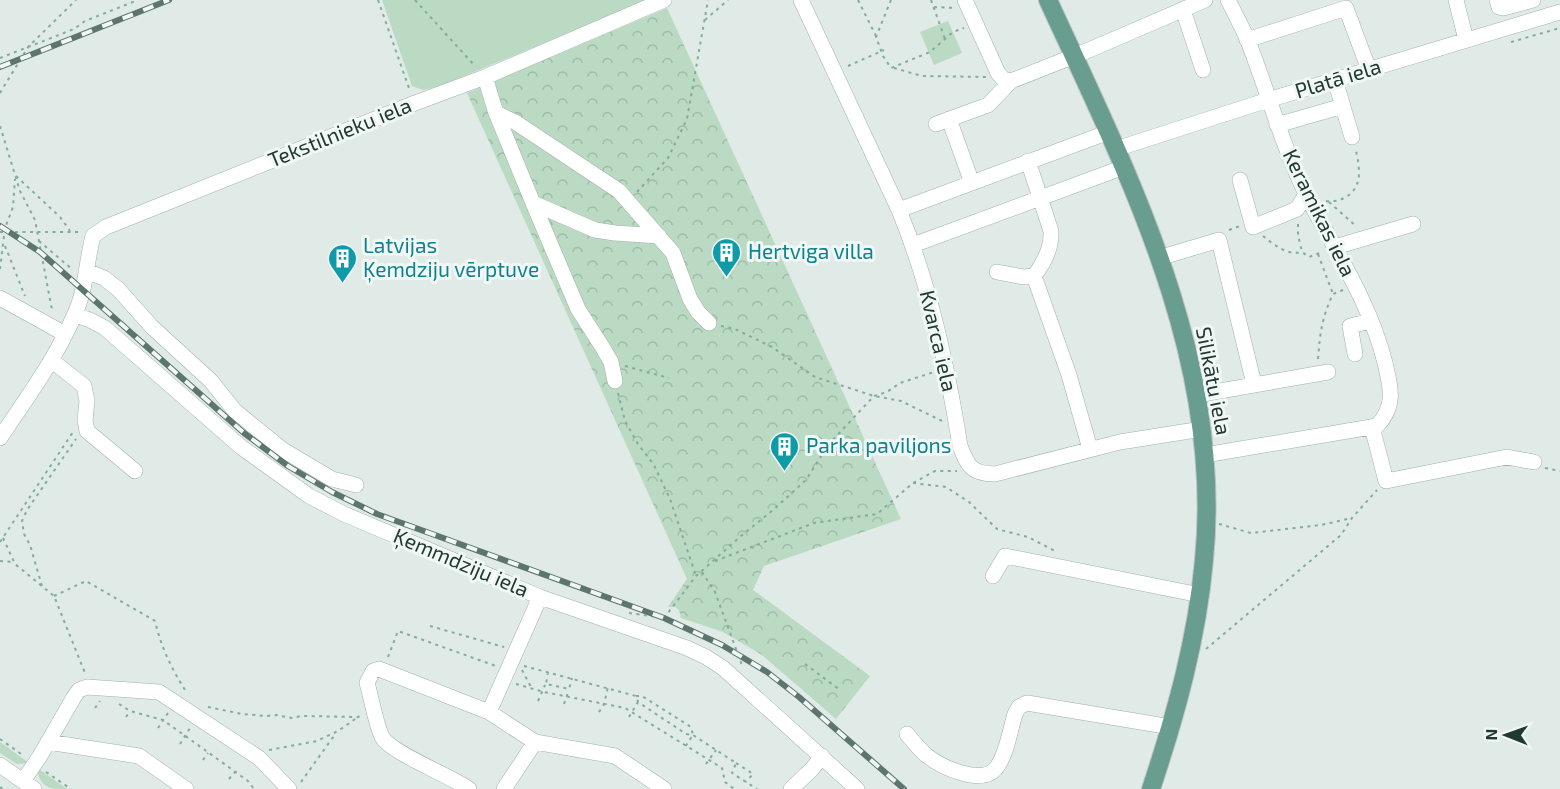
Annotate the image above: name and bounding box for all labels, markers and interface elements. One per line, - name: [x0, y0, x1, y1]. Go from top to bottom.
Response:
- street label: Platā iela: [1292, 53, 1384, 102]
- street label: Tekstilnieku iela: [264, 92, 415, 172]
- street label: Keramikas iela: [1279, 144, 1362, 280]
- place label: Latvijas Ķemdziju vērptuve: [363, 232, 539, 283]
- building icon: Hertviga villa: [711, 236, 743, 278]
- place label: Hertviga villa: [748, 238, 874, 263]
- building icon: Latvijas Ķemdziju vērptuve: [326, 242, 358, 284]
- street label: Kvarca iela: [916, 288, 963, 394]
- street label: Silikātu iela: [1192, 325, 1237, 437]
- building icon: Parka paviljons: [769, 430, 801, 472]
- place label: Parka paviljons: [806, 432, 952, 458]
- street label: Ķemmdziju iela: [390, 522, 533, 603]
- north arrow: [1476, 705, 1536, 765]
- text: N: [1481, 729, 1500, 741]

